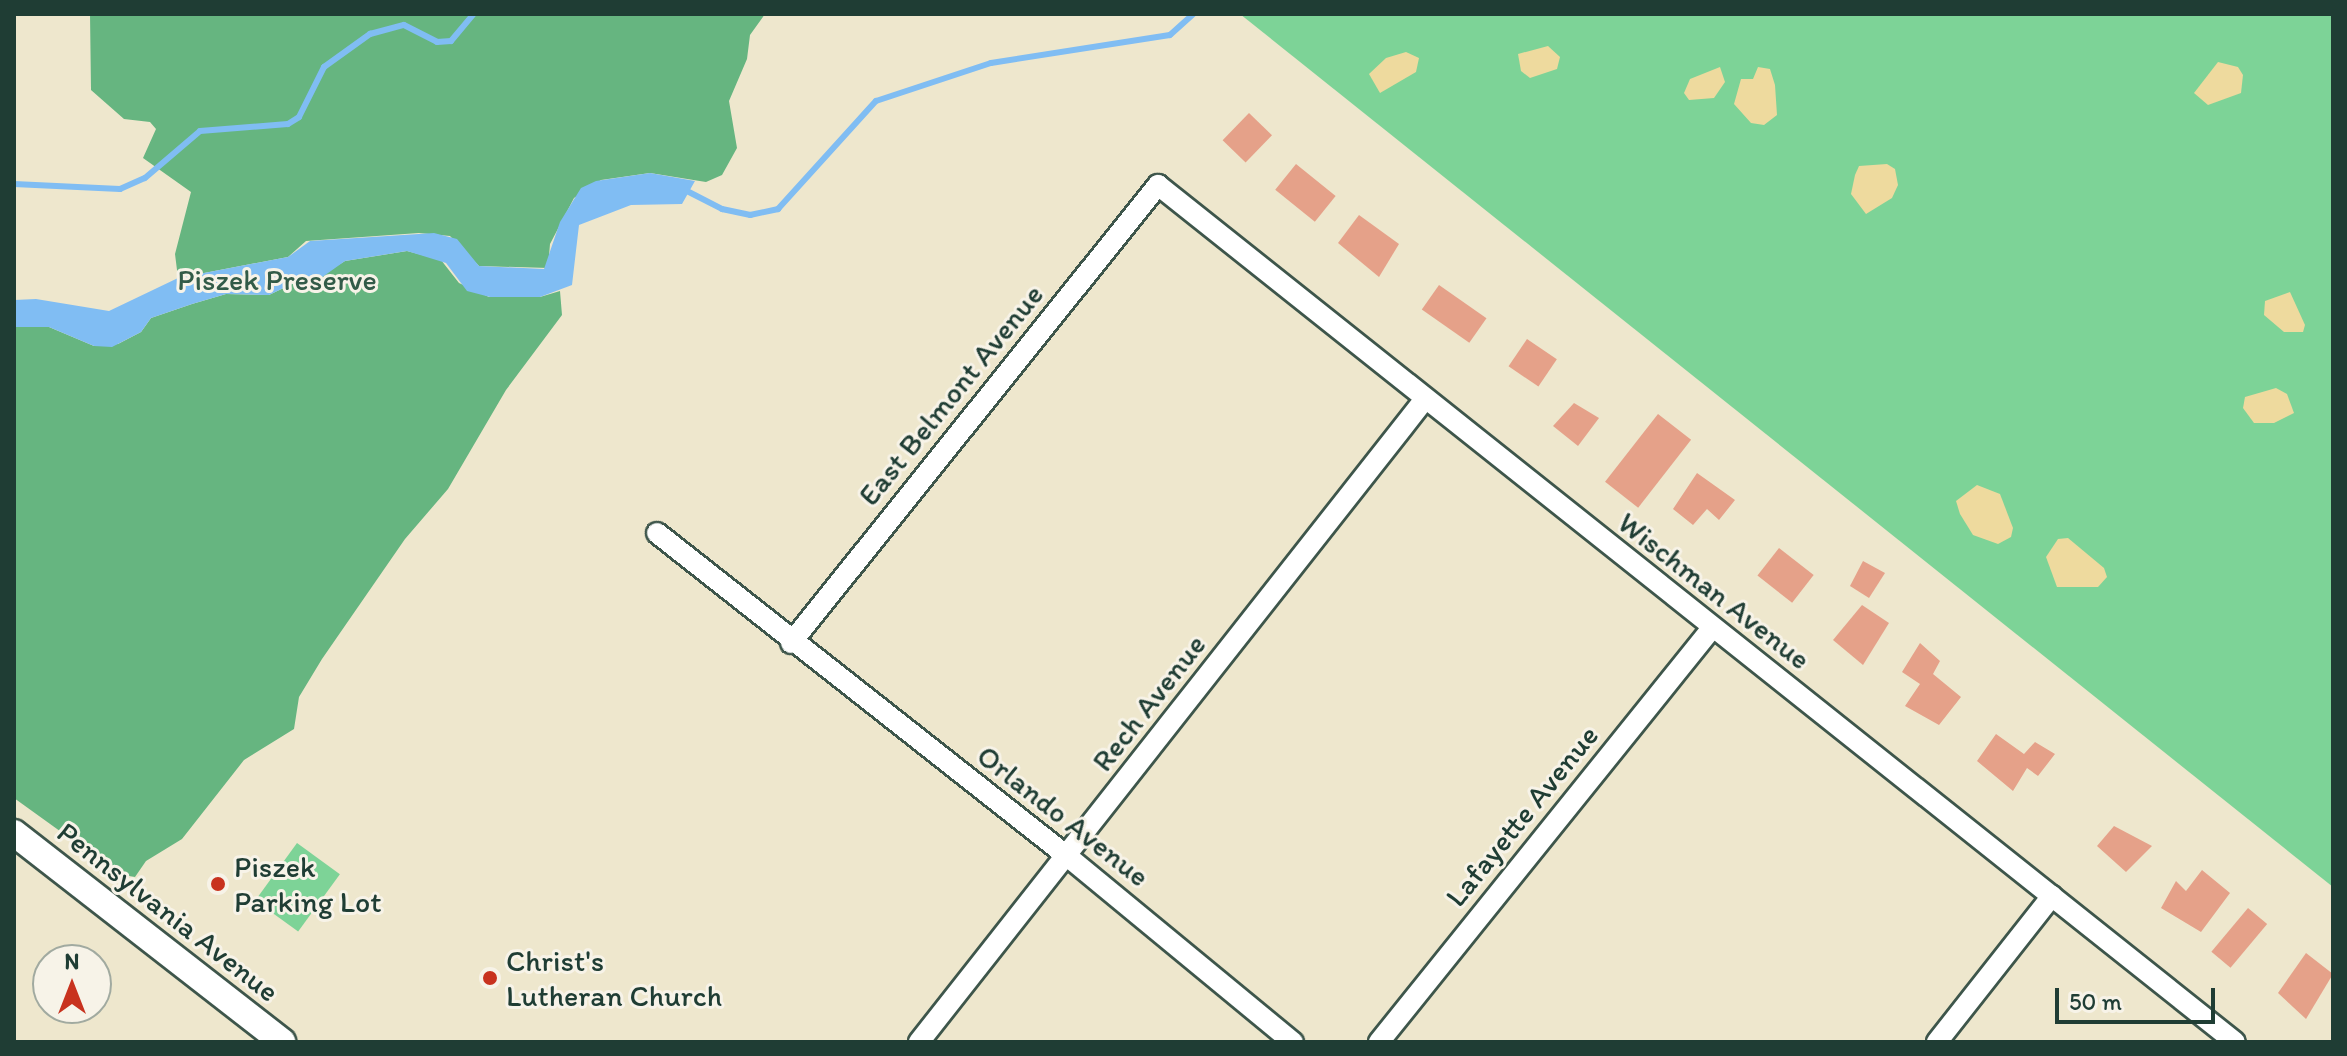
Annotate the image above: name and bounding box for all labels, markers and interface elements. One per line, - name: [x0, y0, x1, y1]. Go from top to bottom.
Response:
- park label: Piszek Preserve: [177, 262, 377, 298]
- street label: East Belmont Avenue: [851, 277, 1051, 513]
- street label: Wischman Avenue: [1611, 505, 1817, 677]
- street label: Rech Avenue: [1085, 628, 1213, 778]
- street label: Lafayette Avenue: [1438, 719, 1606, 913]
- street label: Orlando Avenue: [970, 738, 1156, 894]
- street label: Pennsylvania Avenue: [51, 815, 285, 1009]
- place label: Piszek Parking Lot: [234, 849, 381, 920]
- marker: Piszek Parking Lot: [209, 875, 227, 893]
- place label: Christ's Lutheran Church: [506, 943, 723, 1014]
- north arrow: [32, 944, 112, 1024]
- text: N: [65, 948, 79, 975]
- marker: Christ's Lutheran Church: [481, 969, 499, 987]
- scale bar: [2059, 972, 2219, 1022]
- text: 50 m: [2069, 987, 2122, 1016]

